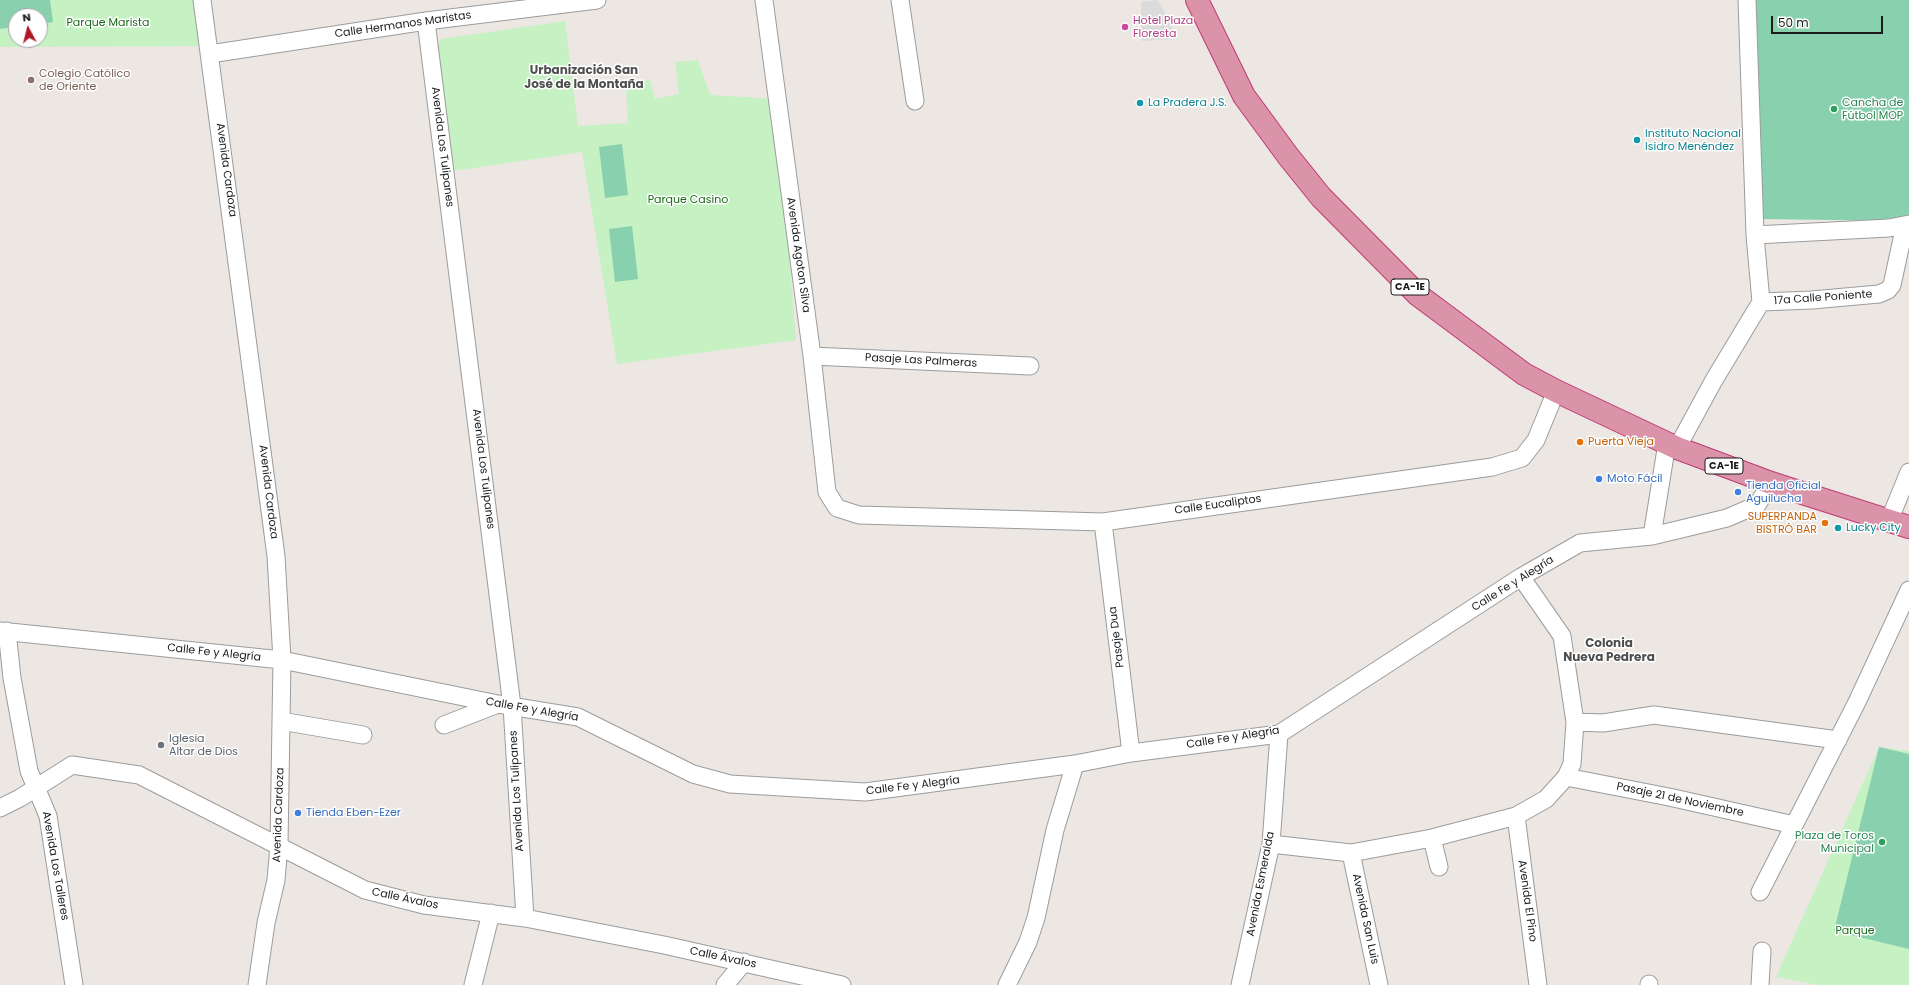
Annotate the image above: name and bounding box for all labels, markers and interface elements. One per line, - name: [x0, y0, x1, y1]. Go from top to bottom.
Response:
- north arrow: [8, 8, 48, 48]
- scale bar: [1773, 8, 1885, 34]
- text: N: [22, 9, 32, 26]
- street label: Calle Hermanos Maristas: [334, 9, 472, 41]
- place label: Hotel Plaza Floresta: [1133, 14, 1193, 40]
- text: 50 m: [1778, 14, 1809, 31]
- park label: Parque Marista: [66, 16, 150, 30]
- marker: Hotel Plaza Floresta: [1120, 22, 1130, 32]
- district label: Urbanización San José de la Montaña: [524, 64, 644, 92]
- place label: Colegio Católico de Oriente: [39, 67, 130, 93]
- marker: Colegio Católico de Oriente: [26, 75, 36, 85]
- street label: Avenida Los Tulipanes: [428, 86, 456, 208]
- place label: La Pradera J.S.: [1148, 96, 1227, 110]
- place label: Cancha de Fútbol MOP: [1842, 96, 1903, 122]
- marker: La Pradera J.S.: [1135, 98, 1145, 108]
- marker: Cancha de Fútbol MOP: [1829, 104, 1839, 114]
- street label: Avenida Cardoza: [213, 122, 239, 218]
- place label: Instituto Nacional Isidro Menéndez: [1645, 127, 1741, 153]
- marker: Instituto Nacional Isidro Menéndez: [1632, 135, 1642, 145]
- park label: Parque Casino: [648, 193, 728, 207]
- street label: Avenida Agoton Silva: [783, 196, 813, 314]
- road number: CA-1E: [1391, 279, 1429, 295]
- street label: 17a Calle Poniente: [1773, 288, 1873, 308]
- street label: Pasaje Las Palmeras: [865, 351, 977, 371]
- street label: Avenida Los Tulipanes: [469, 408, 497, 530]
- place label: Puerta Vieja: [1588, 435, 1654, 449]
- marker: Puerta Vieja: [1575, 437, 1585, 447]
- street label: Avenida Cardoza: [256, 444, 280, 540]
- road number: CA-1E: [1705, 458, 1743, 474]
- place label: Moto Fácil: [1607, 472, 1663, 486]
- marker: Moto Fácil: [1594, 474, 1604, 484]
- place label: Tienda Oficial Aguilucha: [1746, 479, 1821, 505]
- marker: Tienda Oficial Aguilucha: [1733, 487, 1743, 497]
- street label: Calle Eucaliptos: [1174, 492, 1262, 518]
- place label: SUPERPANDA BISTRÓ BAR: [1748, 510, 1817, 536]
- marker: SUPERPANDA BISTRÓ BAR: [1820, 518, 1830, 528]
- place label: Lucky City: [1846, 521, 1901, 535]
- marker: Lucky City: [1833, 523, 1843, 533]
- street label: Calle Fe y Alegría: [1470, 553, 1556, 615]
- street label: Pasaje Dua: [1107, 606, 1127, 668]
- district label: Colonia Nueva Pedrera: [1563, 637, 1655, 665]
- street label: Calle Fe y Alegría: [166, 642, 262, 664]
- street label: Calle Fe y Alegría: [484, 695, 580, 725]
- street label: Calle Fe y Alegría: [1185, 724, 1281, 752]
- street label: Avenida Los Tulipanes: [507, 730, 527, 852]
- place label: Iglesia Altar de Dios: [169, 732, 238, 758]
- marker: Iglesia Altar de Dios: [156, 740, 166, 750]
- street label: Avenida Cardoza: [271, 767, 287, 863]
- street label: Calle Fe y Alegría: [865, 774, 961, 798]
- street label: Pasaje 21 de Noviembre: [1615, 780, 1745, 820]
- place label: Tienda Eben-Ezer: [306, 806, 401, 820]
- marker: Tienda Eben-Ezer: [293, 808, 303, 818]
- street label: Avenida Los Talleres: [39, 810, 71, 922]
- place label: Plaza de Toros Municipal: [1795, 829, 1874, 855]
- street label: Avenida Esmeralda: [1244, 830, 1278, 938]
- marker: Plaza de Toros Municipal: [1877, 837, 1887, 847]
- street label: Avenida El Pino: [1515, 859, 1539, 943]
- street label: Avenida San Luis: [1349, 873, 1381, 965]
- street label: Calle Ávalos: [371, 886, 439, 912]
- park label: Parque: [1835, 924, 1875, 938]
- street label: Calle Ávalos: [689, 945, 757, 971]

